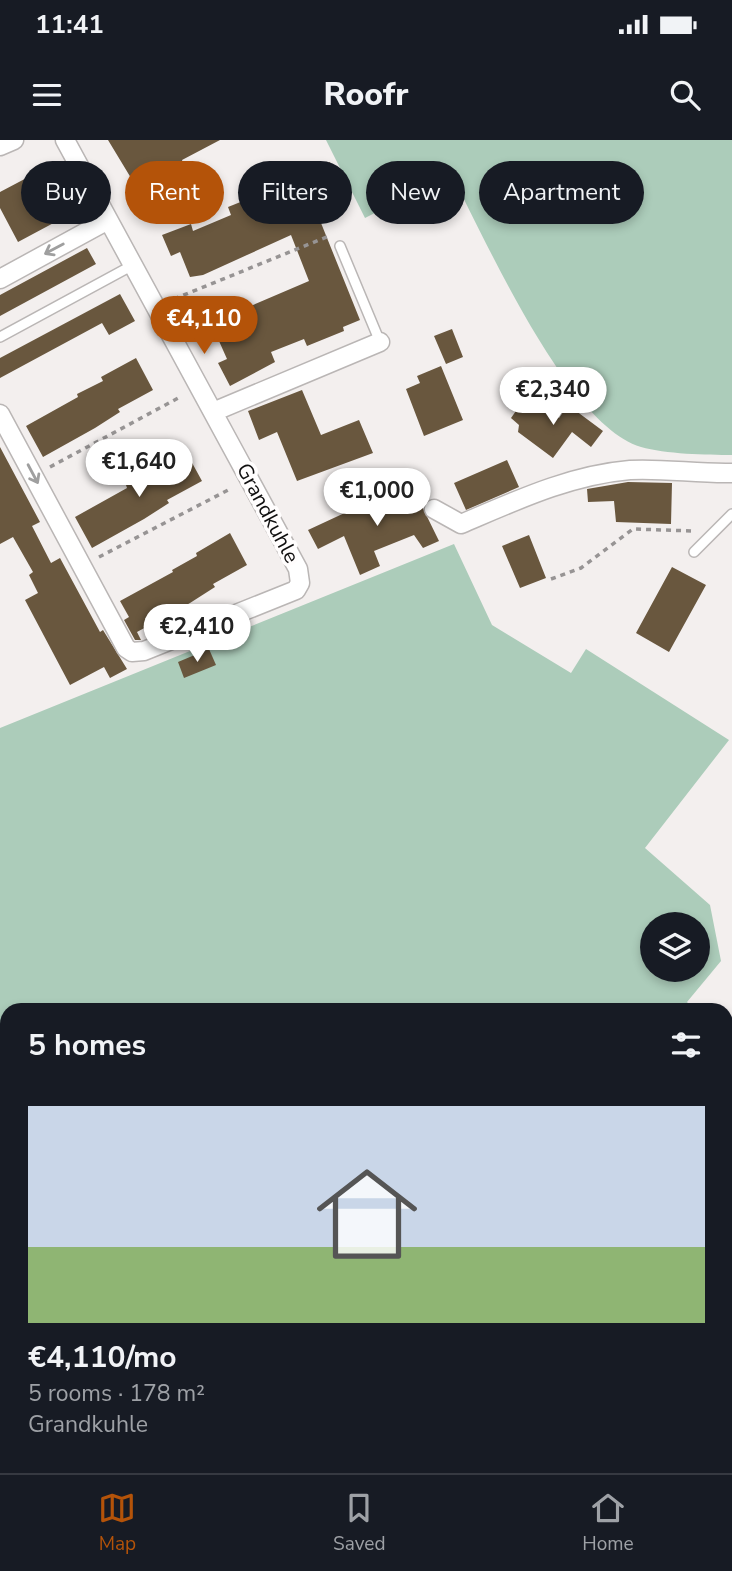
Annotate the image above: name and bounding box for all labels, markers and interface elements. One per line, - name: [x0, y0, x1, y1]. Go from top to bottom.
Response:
- text: 11:41: [35, 7, 104, 42]
- text: Roofr: [324, 73, 408, 116]
- icon: menu: [28, 76, 66, 114]
- icon: search: [666, 76, 704, 114]
- chip: Buy: [21, 161, 111, 224]
- chip: Rent: [125, 161, 224, 224]
- chip: Filters: [238, 161, 352, 224]
- chip: New: [366, 161, 465, 224]
- chip: Apartment: [479, 161, 644, 224]
- one-way arrow: [44, 243, 65, 256]
- pin: €4,110: [147, 296, 261, 356]
- text: €4,110: [167, 303, 241, 334]
- pin: €2,340: [496, 368, 610, 427]
- text: €2,340: [516, 374, 590, 405]
- pin: €1,640: [82, 440, 196, 499]
- text: €1,640: [102, 446, 176, 477]
- street label: Grandkuhle: [230, 458, 306, 568]
- one-way arrow: [26, 463, 40, 483]
- pin: €1,000: [320, 468, 434, 528]
- text: €1,000: [340, 475, 414, 506]
- pin: €2,410: [140, 604, 254, 664]
- text: €2,410: [160, 611, 234, 642]
- map controls: [640, 912, 710, 982]
- button: layers: [640, 912, 710, 982]
- text: 5 homes: [28, 1025, 146, 1066]
- icon: filters: [667, 1026, 705, 1064]
- icon: home: [304, 1151, 430, 1277]
- text: €4,110/mo: [28, 1337, 177, 1378]
- text: 5 rooms · 178 m²: [28, 1378, 205, 1409]
- text: Grandkuhle: [28, 1409, 148, 1440]
- tab: Map: [98, 1489, 136, 1557]
- tab: Saved: [333, 1489, 386, 1557]
- tab: Home: [582, 1489, 634, 1557]

